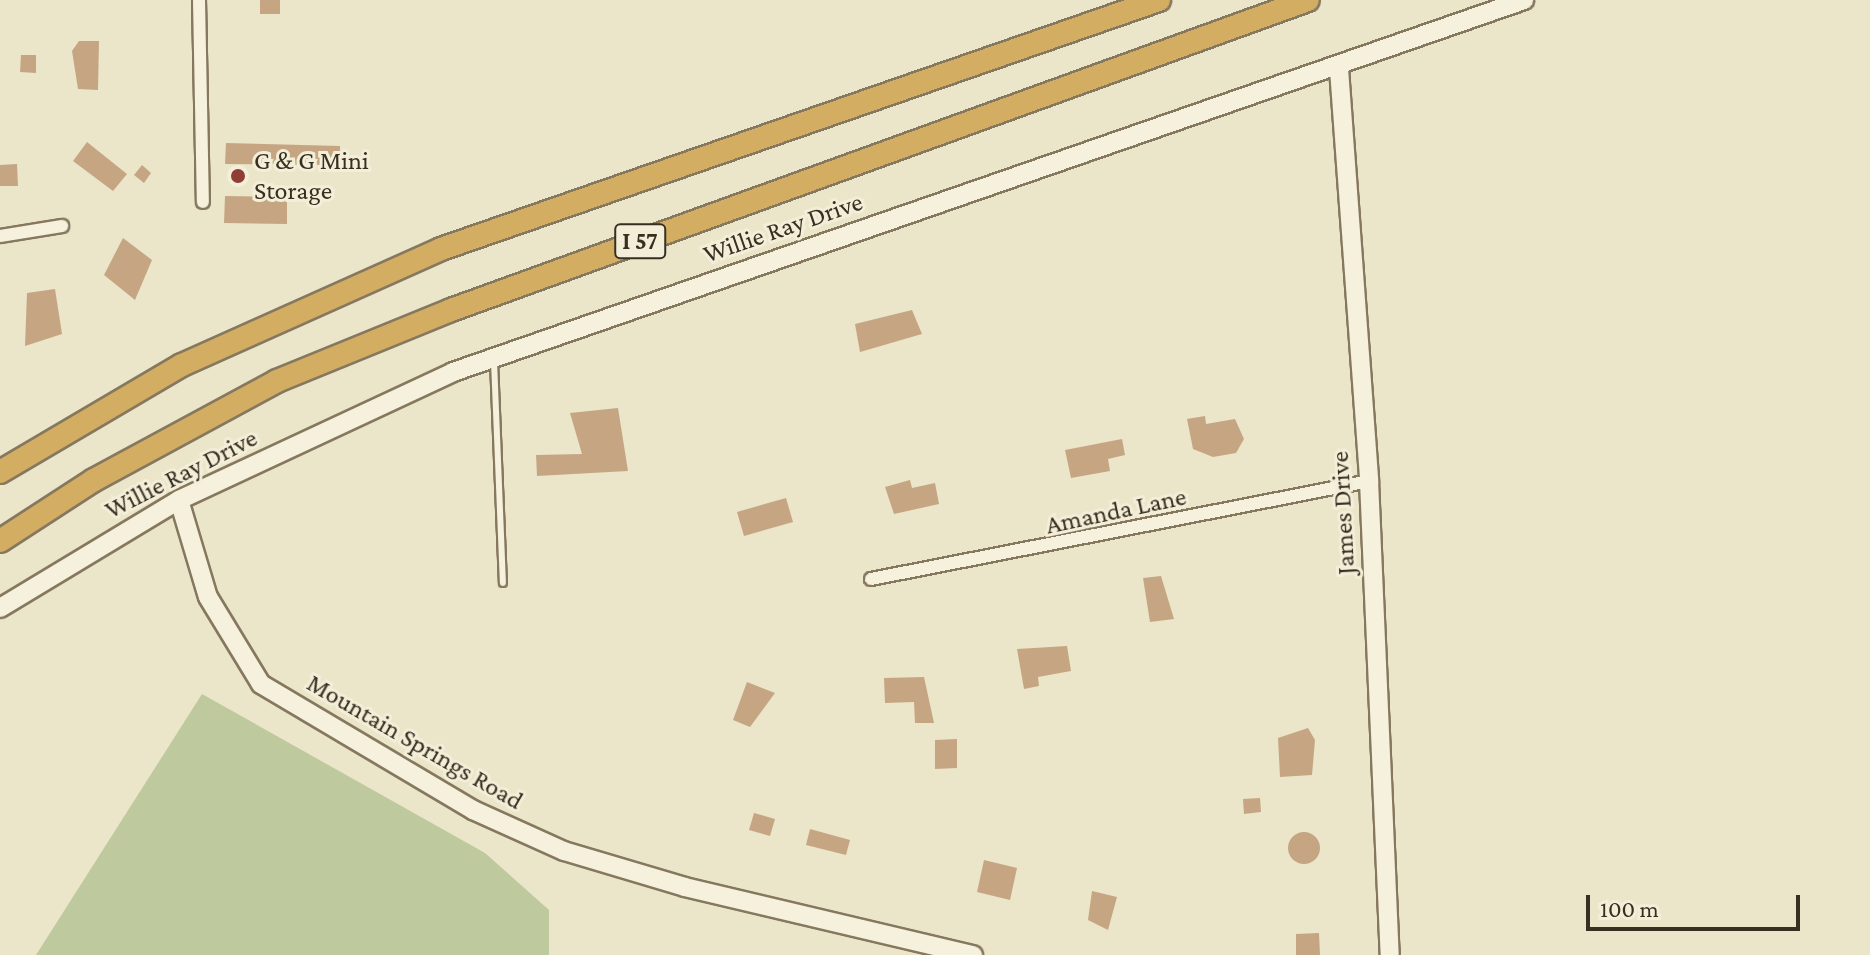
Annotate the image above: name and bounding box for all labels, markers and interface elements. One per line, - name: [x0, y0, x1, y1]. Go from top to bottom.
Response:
- place label: G & G Mini Storage: [254, 145, 369, 206]
- marker: G & G Mini Storage: [229, 167, 247, 185]
- street label: Willie Ray Drive: [699, 186, 867, 270]
- road number: I 57: [614, 221, 666, 261]
- street label: Willie Ray Drive: [100, 422, 262, 526]
- street label: James Drive: [1324, 450, 1362, 576]
- street label: Amanda Lane: [1043, 481, 1189, 541]
- street label: Mountain Springs Road: [301, 667, 529, 817]
- scale bar: [1590, 879, 1804, 929]
- text: 100 m: [1600, 895, 1659, 922]

